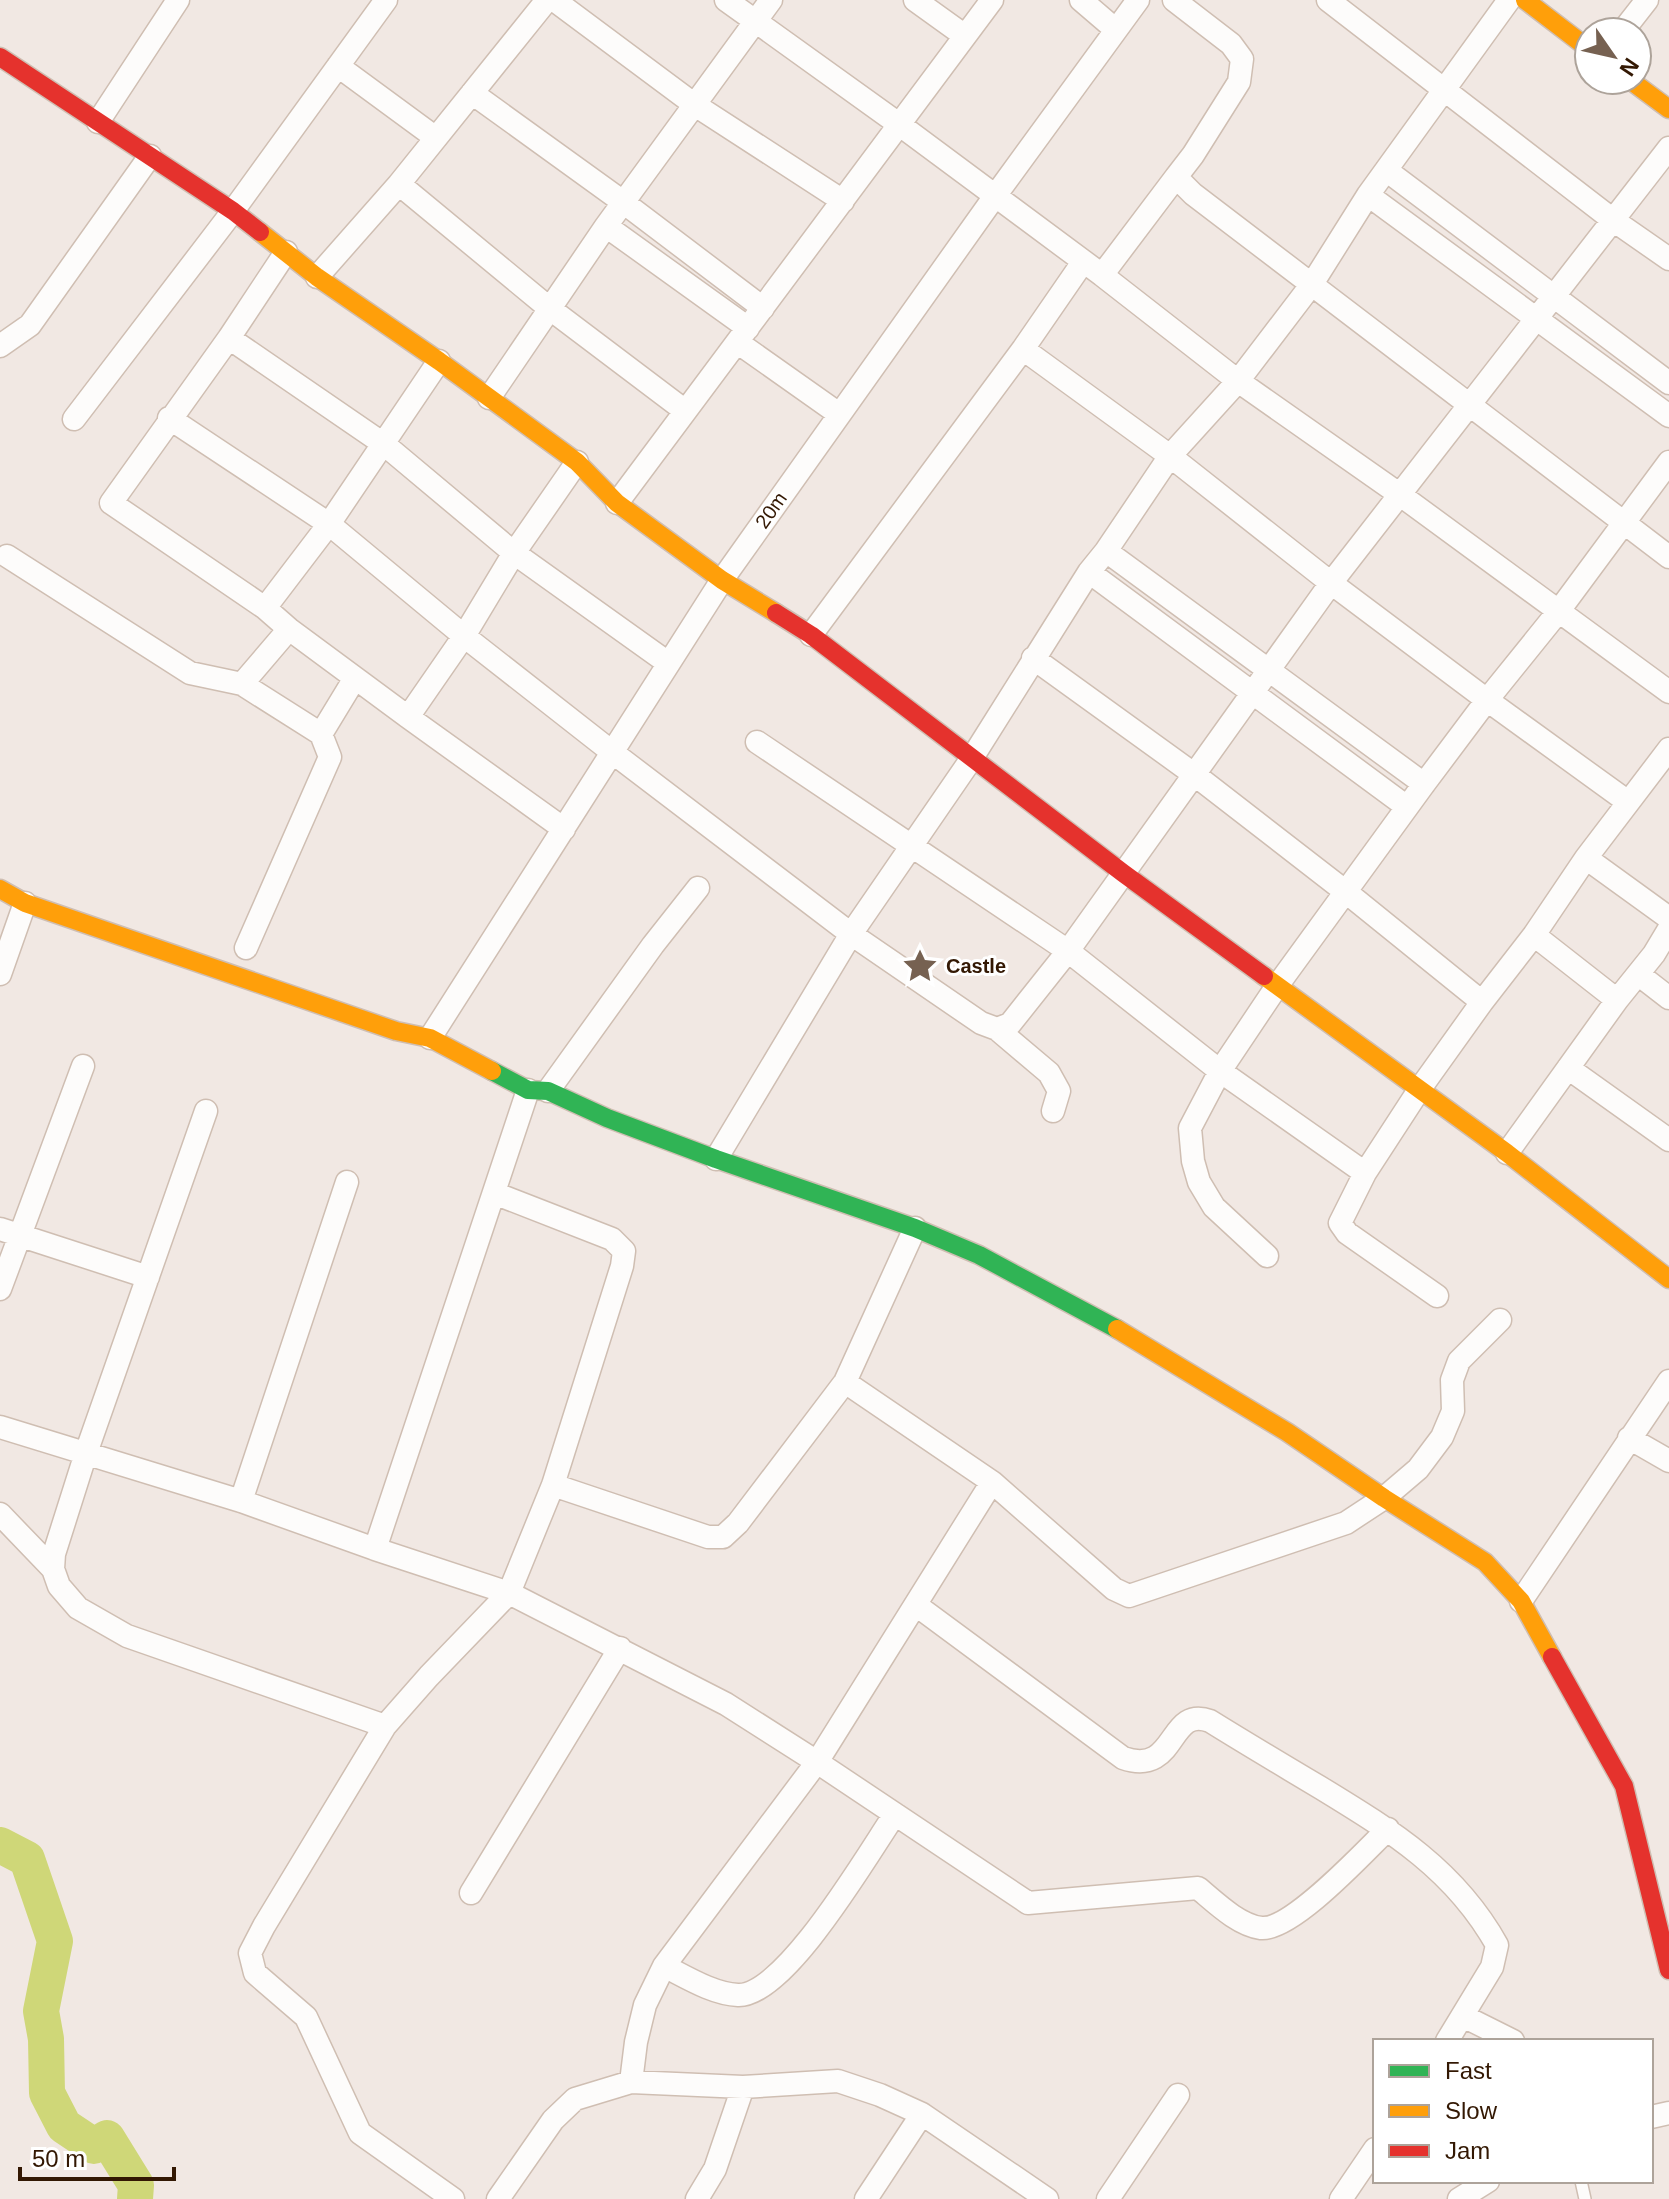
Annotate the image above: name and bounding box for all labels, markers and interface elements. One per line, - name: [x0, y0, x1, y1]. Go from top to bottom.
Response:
- north arrow: [1573, 16, 1653, 96]
- text: N: [1614, 53, 1644, 80]
- street label: 20m: [751, 488, 791, 532]
- place icon: Castle: [901, 947, 939, 985]
- place label: Castle: [946, 955, 1006, 977]
- legend: [1373, 2039, 1653, 2183]
- text: Fast: [1445, 2057, 1492, 2084]
- text: Slow: [1445, 2097, 1498, 2124]
- scale bar: [20, 2131, 174, 2181]
- text: Jam: [1445, 2137, 1490, 2164]
- text: 50 m: [32, 2145, 85, 2172]

